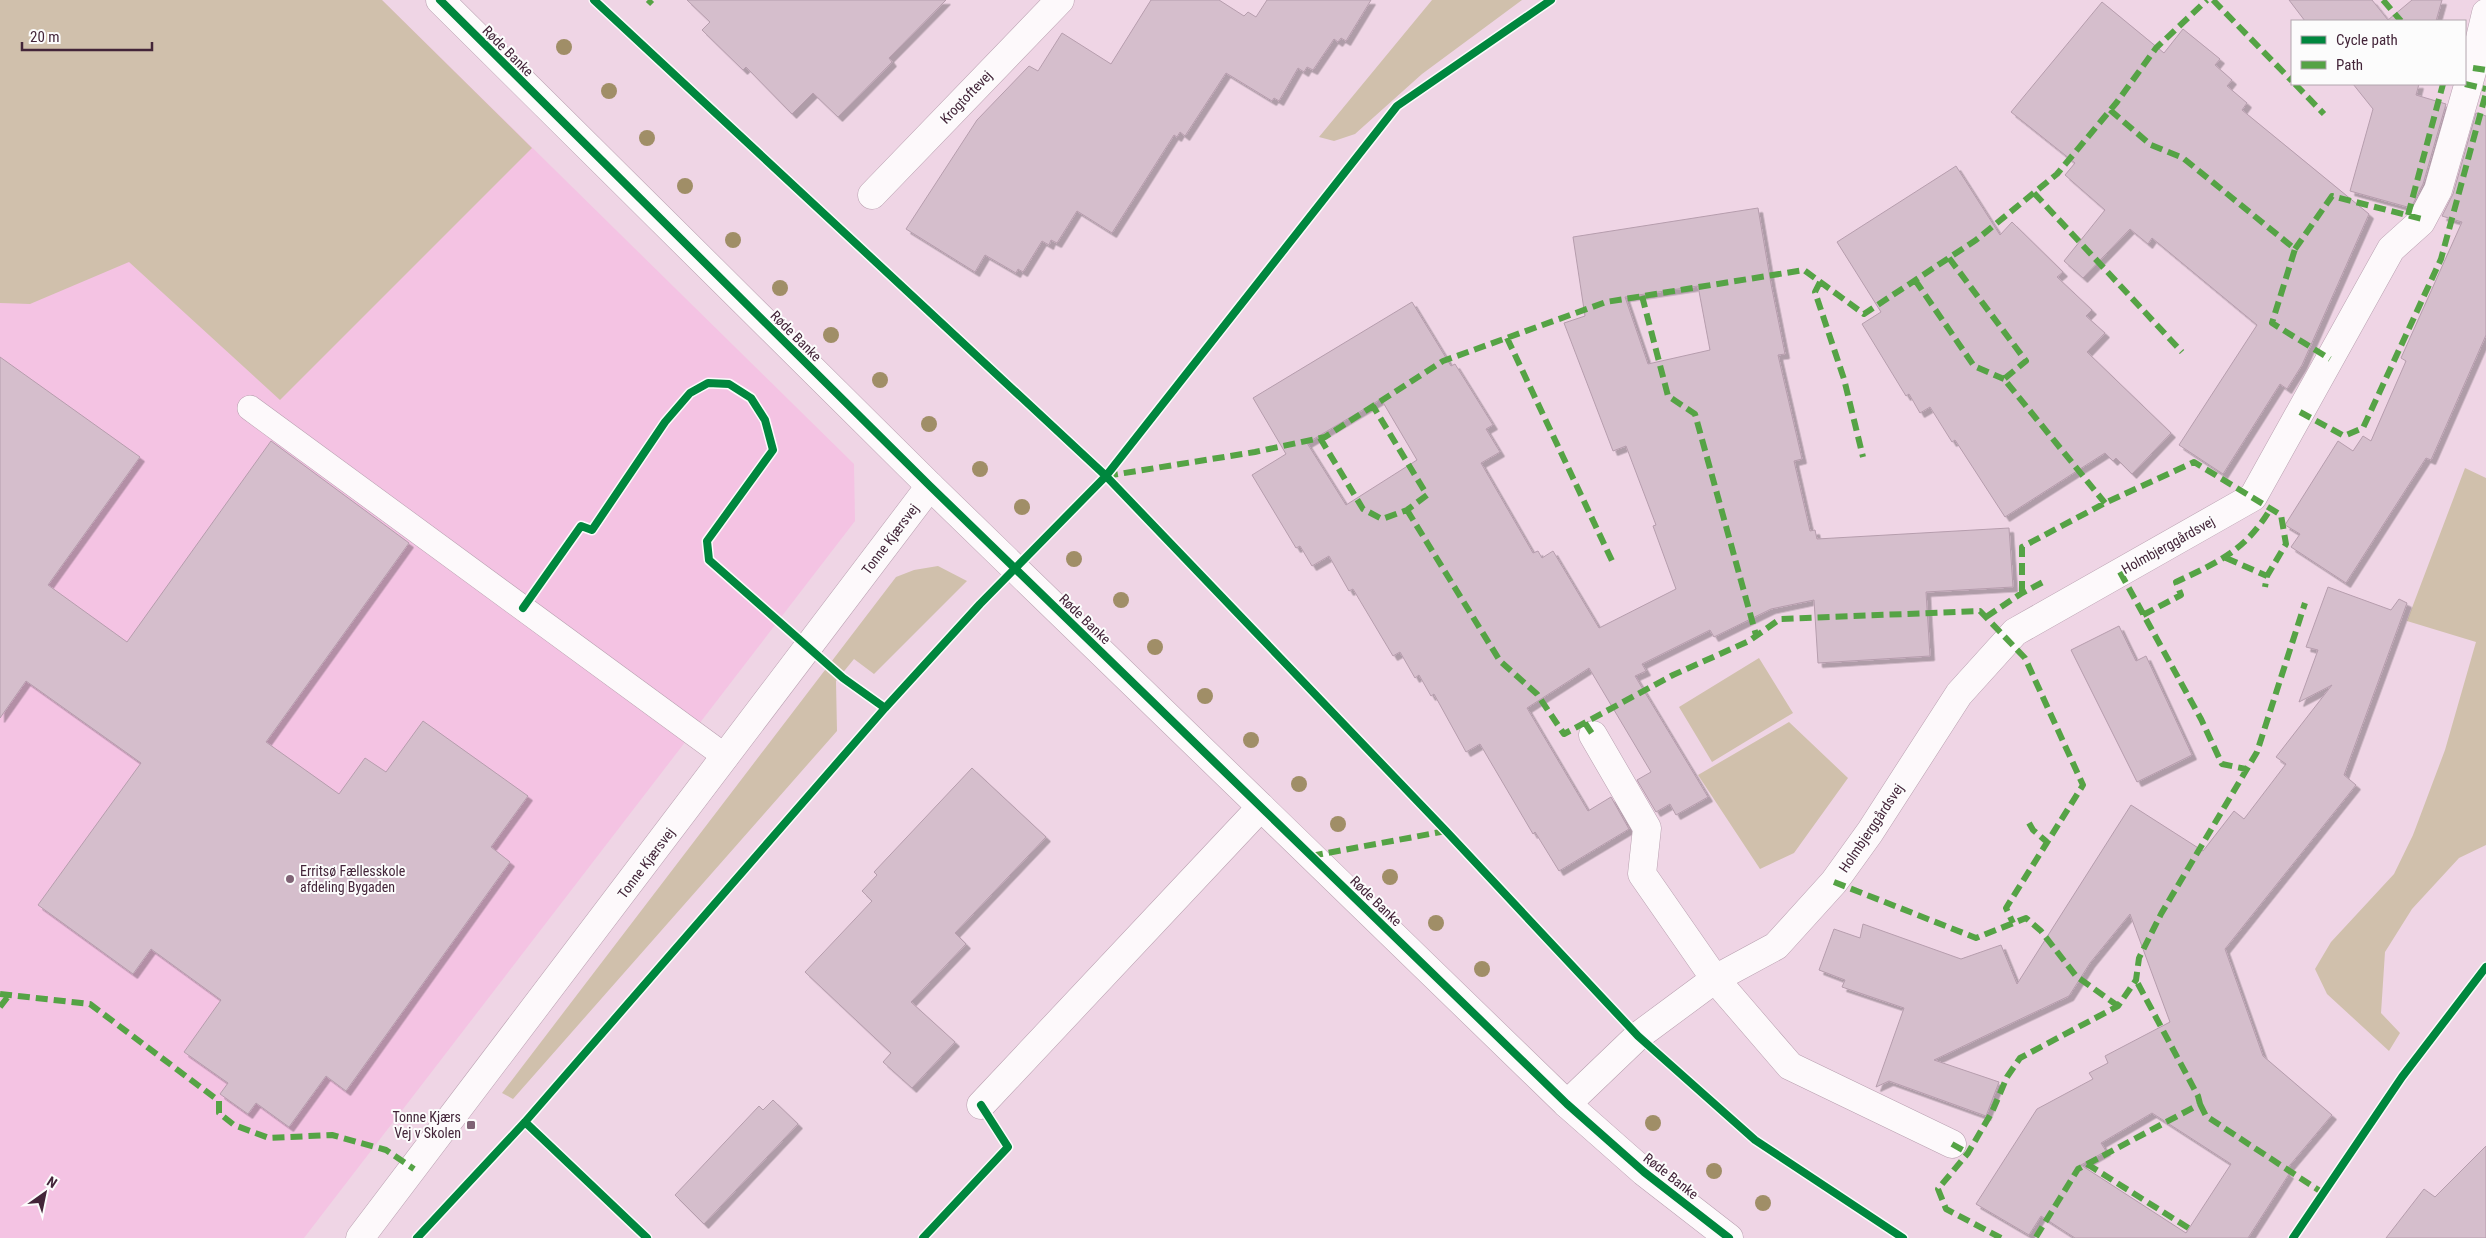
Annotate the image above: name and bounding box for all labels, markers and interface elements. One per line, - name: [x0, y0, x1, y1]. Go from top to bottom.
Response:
- scale bar: [22, 20, 152, 52]
- legend: [2291, 20, 2466, 85]
- street label: Røde Banke: [479, 22, 537, 80]
- text: 20 m: [30, 28, 60, 46]
- text: Cycle path: [2336, 31, 2398, 49]
- text: Path: [2336, 56, 2363, 74]
- street label: Krogtoftevej: [937, 67, 995, 127]
- street label: Røde Banke: [767, 307, 825, 365]
- street label: Tonne Kjærsvej: [858, 501, 922, 577]
- street label: Holmbjerggårdsvej: [2119, 513, 2217, 577]
- street label: Røde Banke: [1056, 591, 1114, 648]
- street label: Holmbjerggårdsvej: [1835, 781, 1907, 875]
- street label: Tonne Kjærsvej: [614, 825, 678, 901]
- place label: Erritsø Fællesskole afdeling Bygaden: [300, 863, 406, 895]
- marker: Erritsø Fællesskole afdeling Bygaden: [284, 873, 296, 885]
- street label: Røde Banke: [1347, 873, 1405, 930]
- place label: Tonne Kjærs Vej v Skolen: [392, 1109, 461, 1141]
- marker: Tonne Kjærs Vej v Skolen: [465, 1119, 477, 1131]
- street label: Røde Banke: [1640, 1150, 1702, 1203]
- north arrow: [20, 1168, 70, 1218]
- text: N: [44, 1173, 60, 1191]

